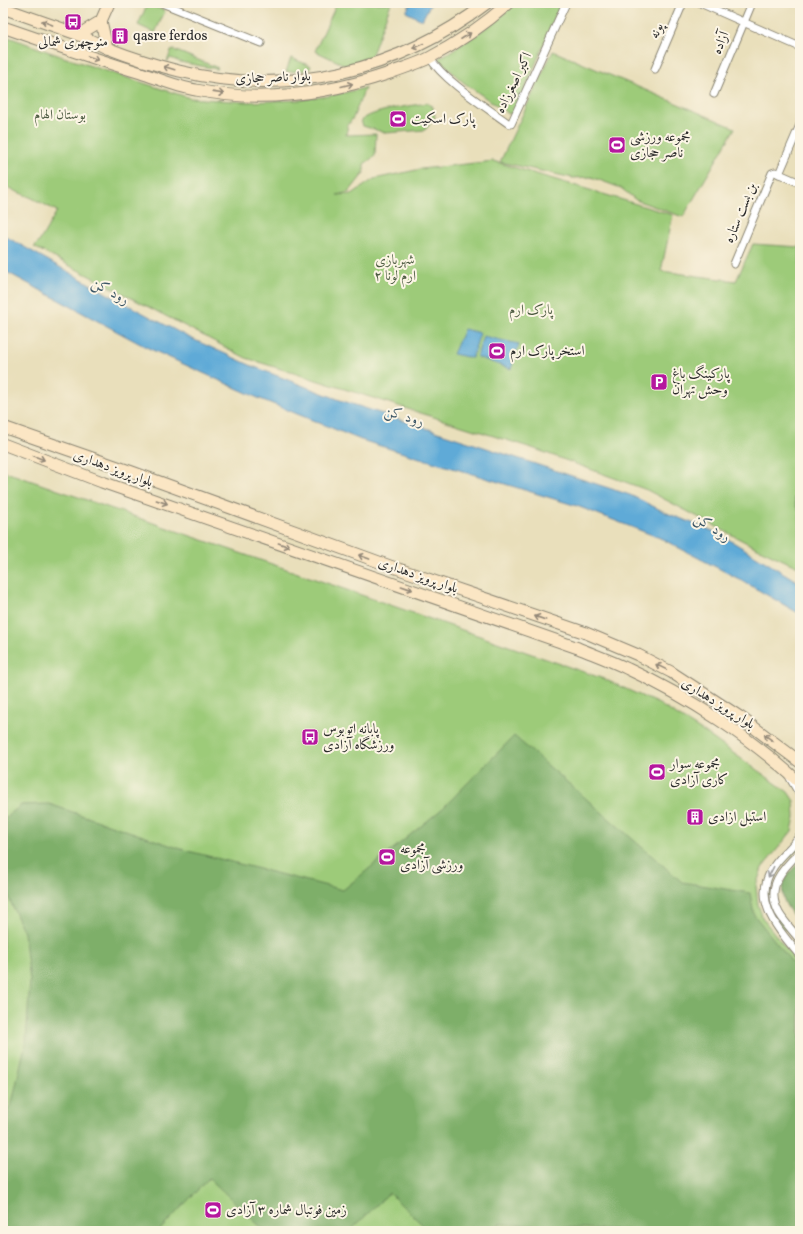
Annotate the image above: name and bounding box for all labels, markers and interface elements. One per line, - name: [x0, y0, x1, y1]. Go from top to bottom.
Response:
- bus stop icon: منوچهری شمالی: [63, 12, 83, 32]
- one-way arrow: [41, 19, 53, 27]
- street label: پونه: [645, 19, 669, 42]
- building icon: qasre ferdos: [110, 26, 130, 46]
- place label: qasre ferdos: [133, 27, 208, 46]
- street label: آزاده: [708, 27, 735, 57]
- one-way arrow: [460, 32, 471, 40]
- place label: منوچهری شمالی: [38, 33, 108, 52]
- one-way arrow: [413, 43, 425, 50]
- street label: اکبر اصغرزاده: [491, 49, 537, 117]
- one-way arrow: [86, 55, 99, 62]
- one-way arrow: [163, 64, 176, 71]
- street label: بلوار ناصر حجازی: [235, 67, 311, 89]
- one-way arrow: [340, 81, 353, 88]
- one-way arrow: [211, 89, 224, 97]
- park label: بوستان الهام: [34, 106, 86, 127]
- sports icon: پارک اسکیت: [388, 109, 408, 129]
- place label: پارک اسکیت: [411, 110, 476, 129]
- place label: مجموعه ورزشی ناصر حجازی: [630, 128, 690, 163]
- sports icon: مجموعه ورزشی ناصر حجازی: [607, 135, 627, 155]
- street label: بن بست ستاره: [720, 180, 762, 246]
- park label: شهربازی ارم لونا ۲: [374, 251, 416, 288]
- water label: رود کن: [87, 273, 133, 311]
- park label: پارک ارم: [509, 301, 554, 322]
- sports icon: استخر پارک ارم: [487, 341, 507, 361]
- place label: استخر پارک ارم: [510, 342, 585, 363]
- place label: پارکینگ باغ وحش تهران: [672, 364, 731, 400]
- parking icon: پارکینگ باغ وحش تهران: [649, 372, 669, 392]
- water label: رود کن: [382, 401, 426, 433]
- street label: بلوار پرویز دهداری: [71, 446, 156, 492]
- one-way arrow: [33, 454, 45, 462]
- one-way arrow: [155, 499, 167, 507]
- water label: رود کن: [689, 508, 735, 548]
- one-way arrow: [278, 542, 291, 549]
- one-way arrow: [359, 553, 371, 561]
- street label: بلوار پرویز دهداری: [375, 553, 461, 599]
- one-way arrow: [400, 585, 413, 592]
- one-way arrow: [535, 613, 547, 621]
- one-way arrow: [655, 662, 667, 670]
- street label: بلوار پرویز دهداری: [678, 674, 759, 734]
- place label: پایانه اتوبوس ورزشگاه آزادی: [323, 720, 394, 755]
- bus stop icon: پایانه اتوبوس ورزشگاه آزادی: [300, 727, 320, 747]
- one-way arrow: [764, 734, 775, 742]
- place label: مجموعه سوار کاری آزادی: [668, 755, 729, 790]
- sports icon: مجموعه سوار کاری آزادی: [647, 762, 667, 782]
- building icon: استبل ازادی: [685, 807, 705, 827]
- place label: استبل ازادی: [708, 808, 766, 827]
- place label: مجموعه ورزشی آزادی: [400, 840, 463, 875]
- sports icon: مجموعه ورزشی آزادی: [377, 847, 397, 867]
- one-way arrow: [766, 866, 774, 878]
- sports icon: زمین فوتبال شماره ۳ آزادی: [203, 1200, 223, 1220]
- place label: زمین فوتبال شماره ۳ آزادی: [226, 1201, 347, 1220]

